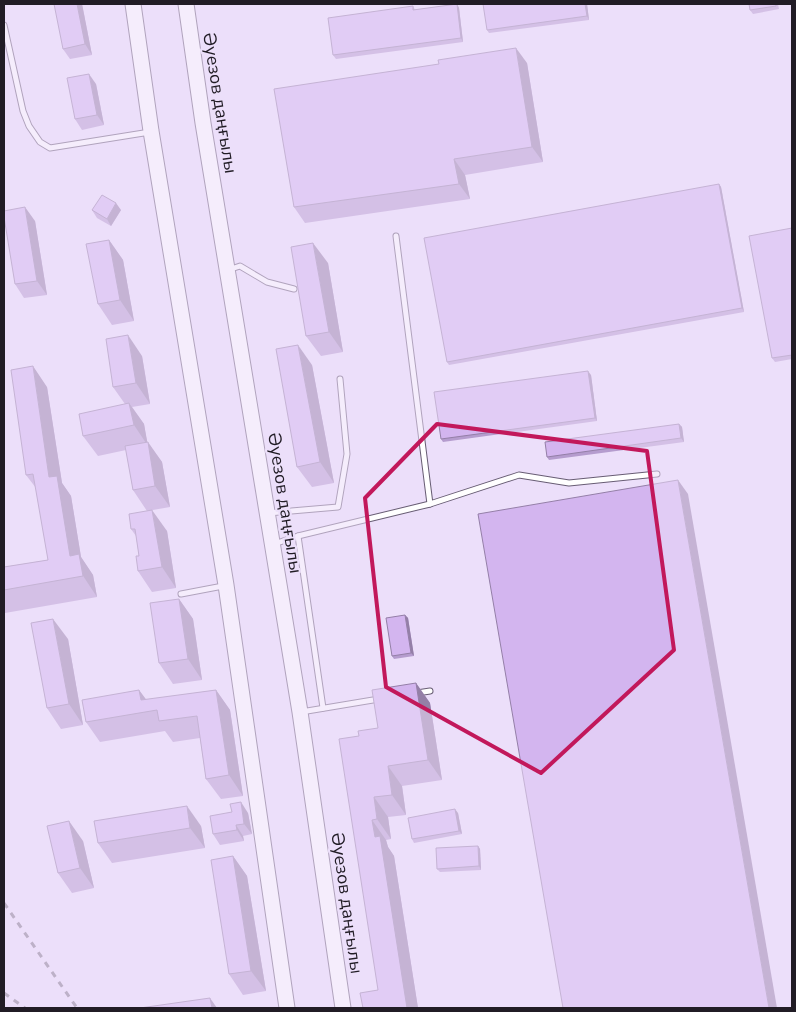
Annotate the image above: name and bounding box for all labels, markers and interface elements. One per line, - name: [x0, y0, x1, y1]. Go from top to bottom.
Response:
- street label: Әуезов даңғылы: [197, 31, 243, 175]
- street label: Әуезов даңғылы: [262, 431, 308, 575]
- street label: Әуезов даңғылы: [325, 831, 369, 975]

